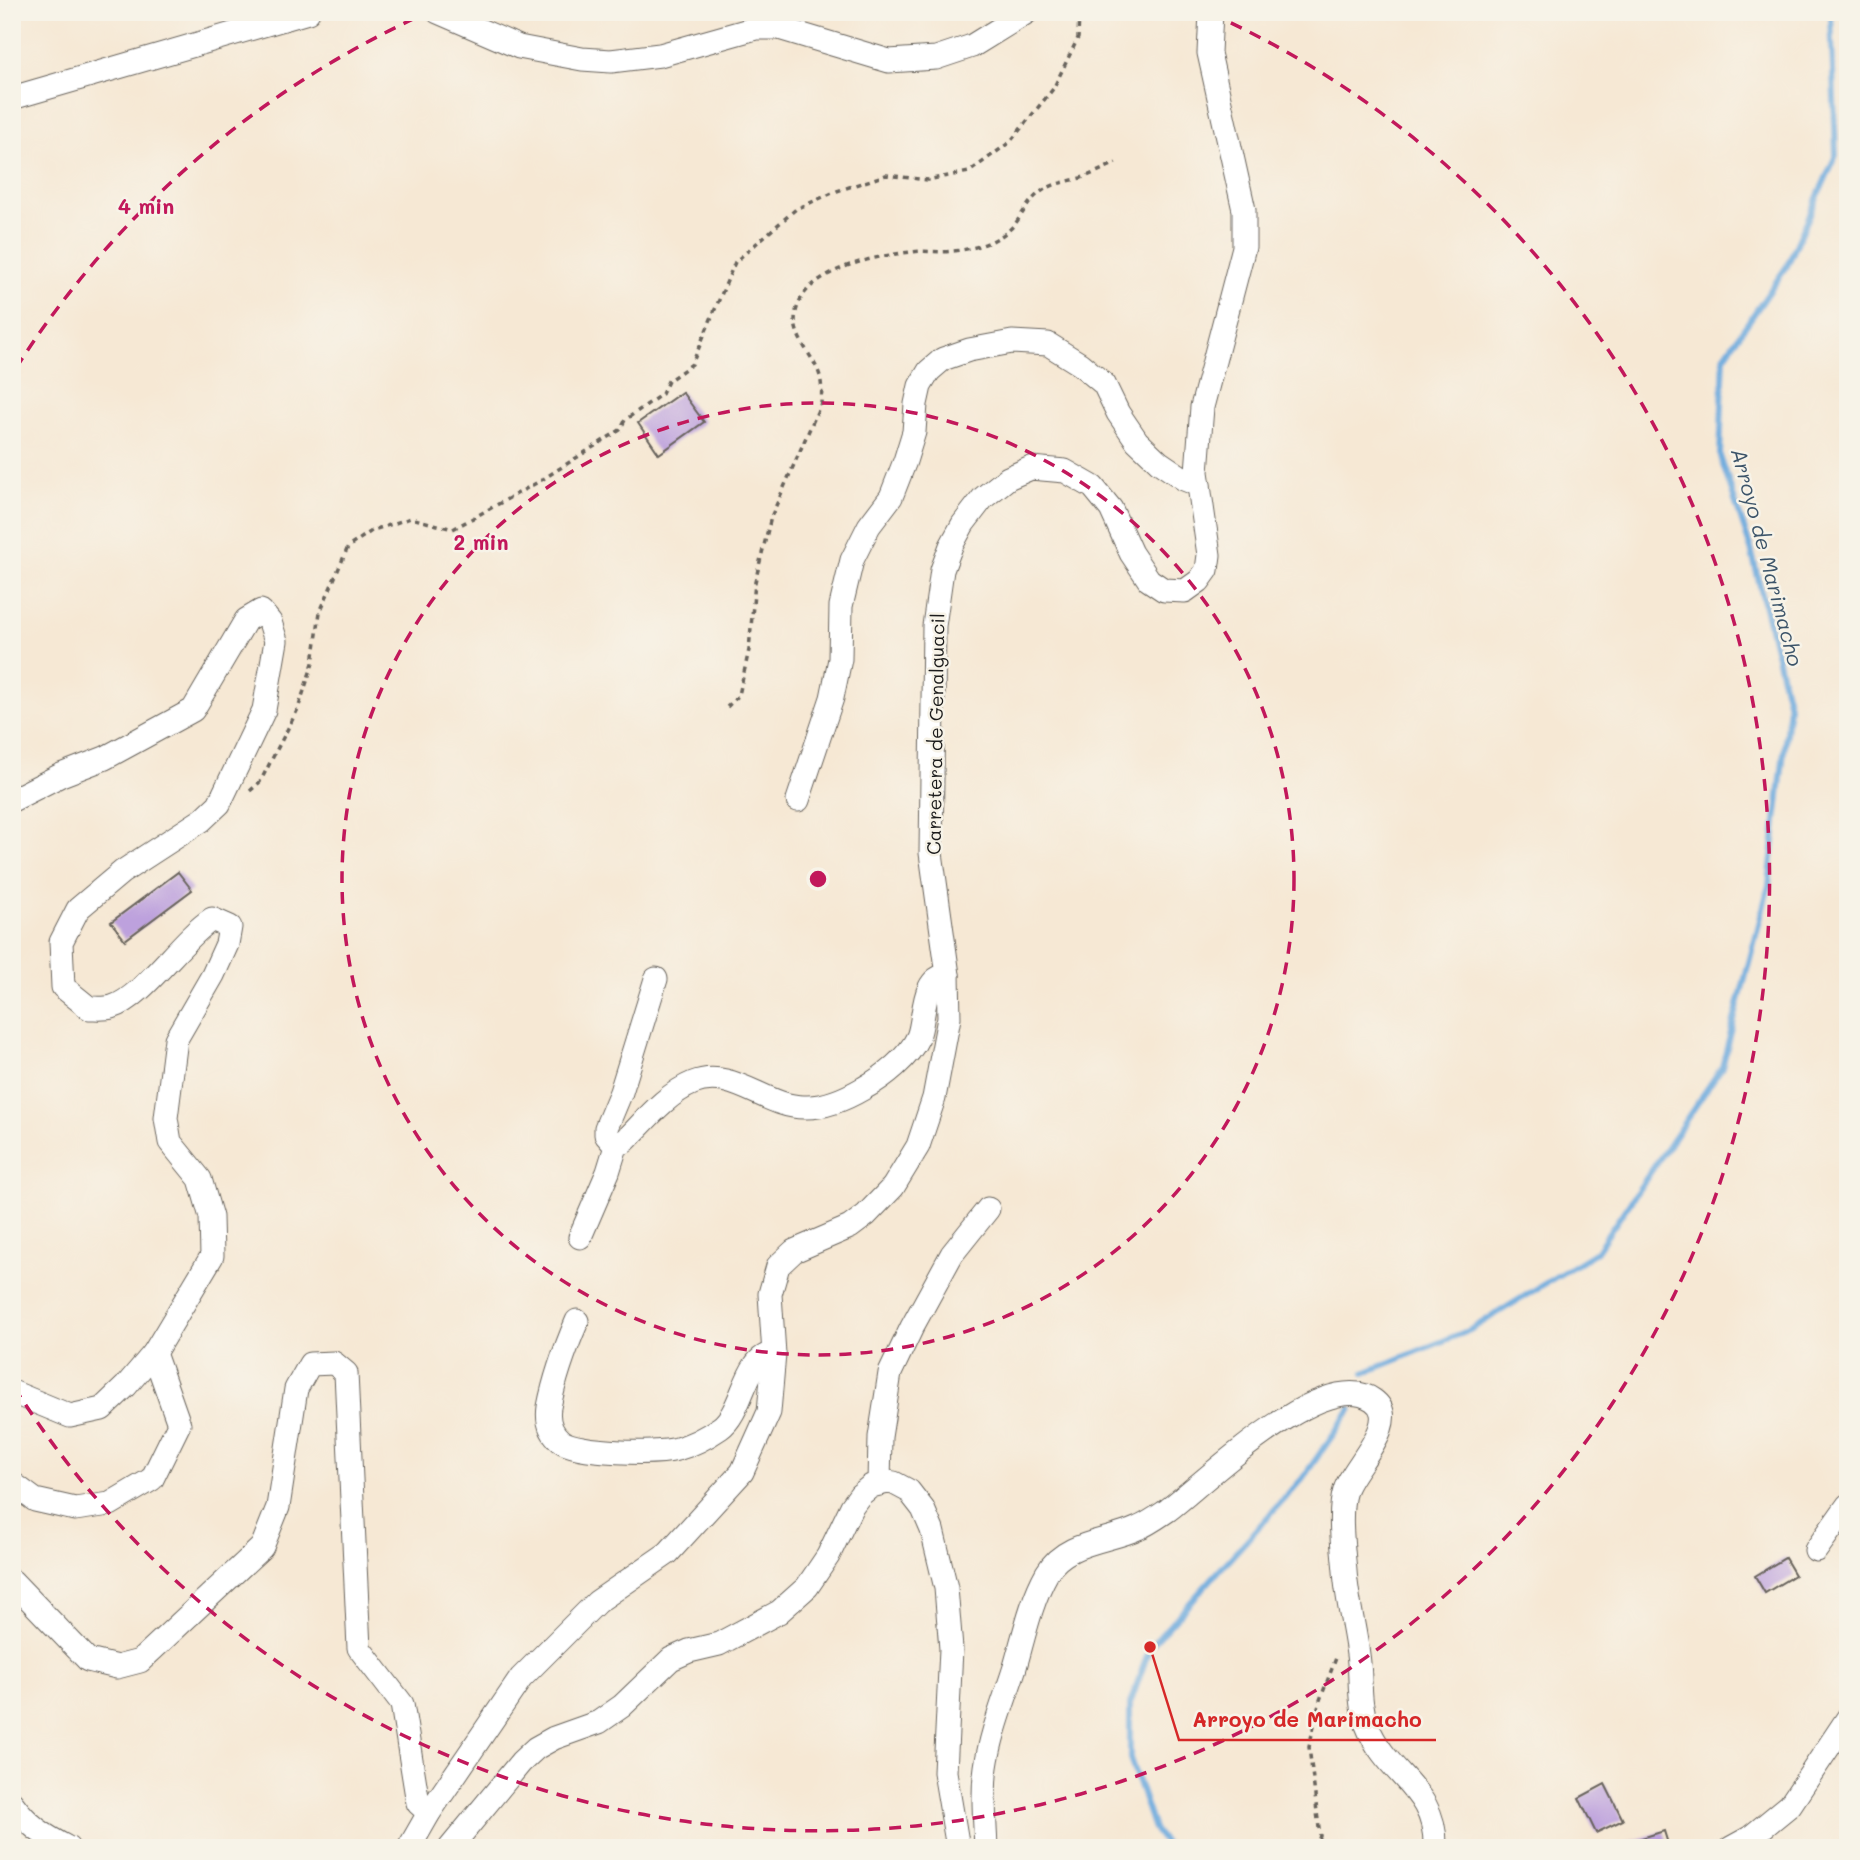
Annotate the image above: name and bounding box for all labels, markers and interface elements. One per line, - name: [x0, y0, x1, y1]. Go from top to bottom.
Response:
- text: 4 min: [118, 192, 174, 219]
- water label: Arroyo de Marimacho: [1726, 445, 1810, 669]
- text: 2 min: [453, 528, 509, 555]
- street label: Carretera de Genalguacil: [920, 613, 950, 855]
- centre of rings: [806, 867, 830, 891]
- callout: Arroyo de Marimacho: [1179, 1698, 1436, 1740]
- text: Arroyo de Marimacho: [1192, 1705, 1422, 1733]

